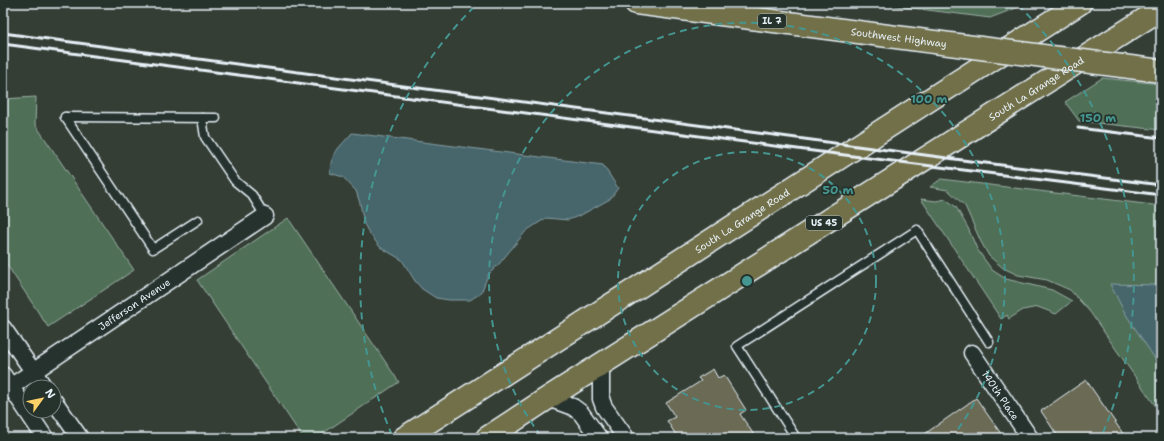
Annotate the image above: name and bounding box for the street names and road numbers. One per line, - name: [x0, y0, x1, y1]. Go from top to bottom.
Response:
- road number: IL 7: [758, 14, 786, 28]
- street label: Southwest Highway: [850, 25, 948, 50]
- street label: South La Grange Road: [986, 53, 1087, 123]
- street label: South La Grange Road: [692, 185, 793, 256]
- road number: US 45: [806, 216, 842, 230]
- street label: Jefferson Avenue: [96, 275, 173, 333]
- street label: 140th Place: [979, 368, 1022, 423]

